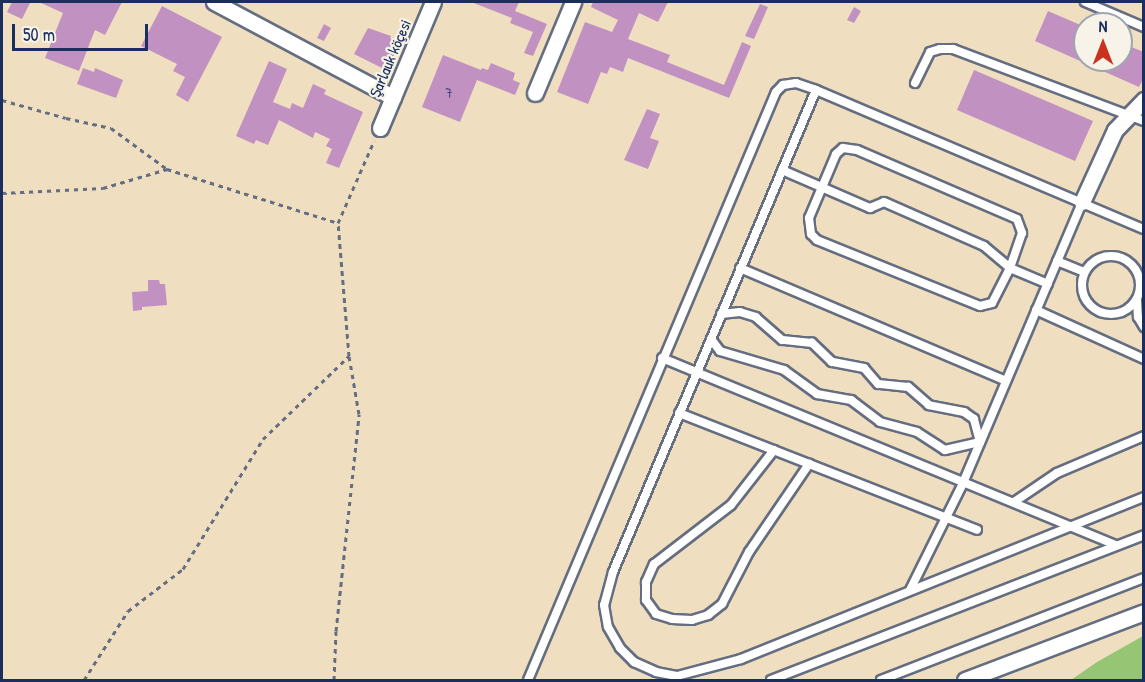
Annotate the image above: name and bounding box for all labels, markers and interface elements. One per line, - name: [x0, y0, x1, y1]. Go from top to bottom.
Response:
- scale bar: [15, 12, 152, 50]
- north arrow: [1073, 12, 1133, 72]
- text: N: [1099, 15, 1107, 37]
- street label: Şarlauk köçesi: [365, 16, 415, 100]
- text: 50 m: [23, 22, 55, 47]
- house number: 7: [446, 85, 452, 101]

